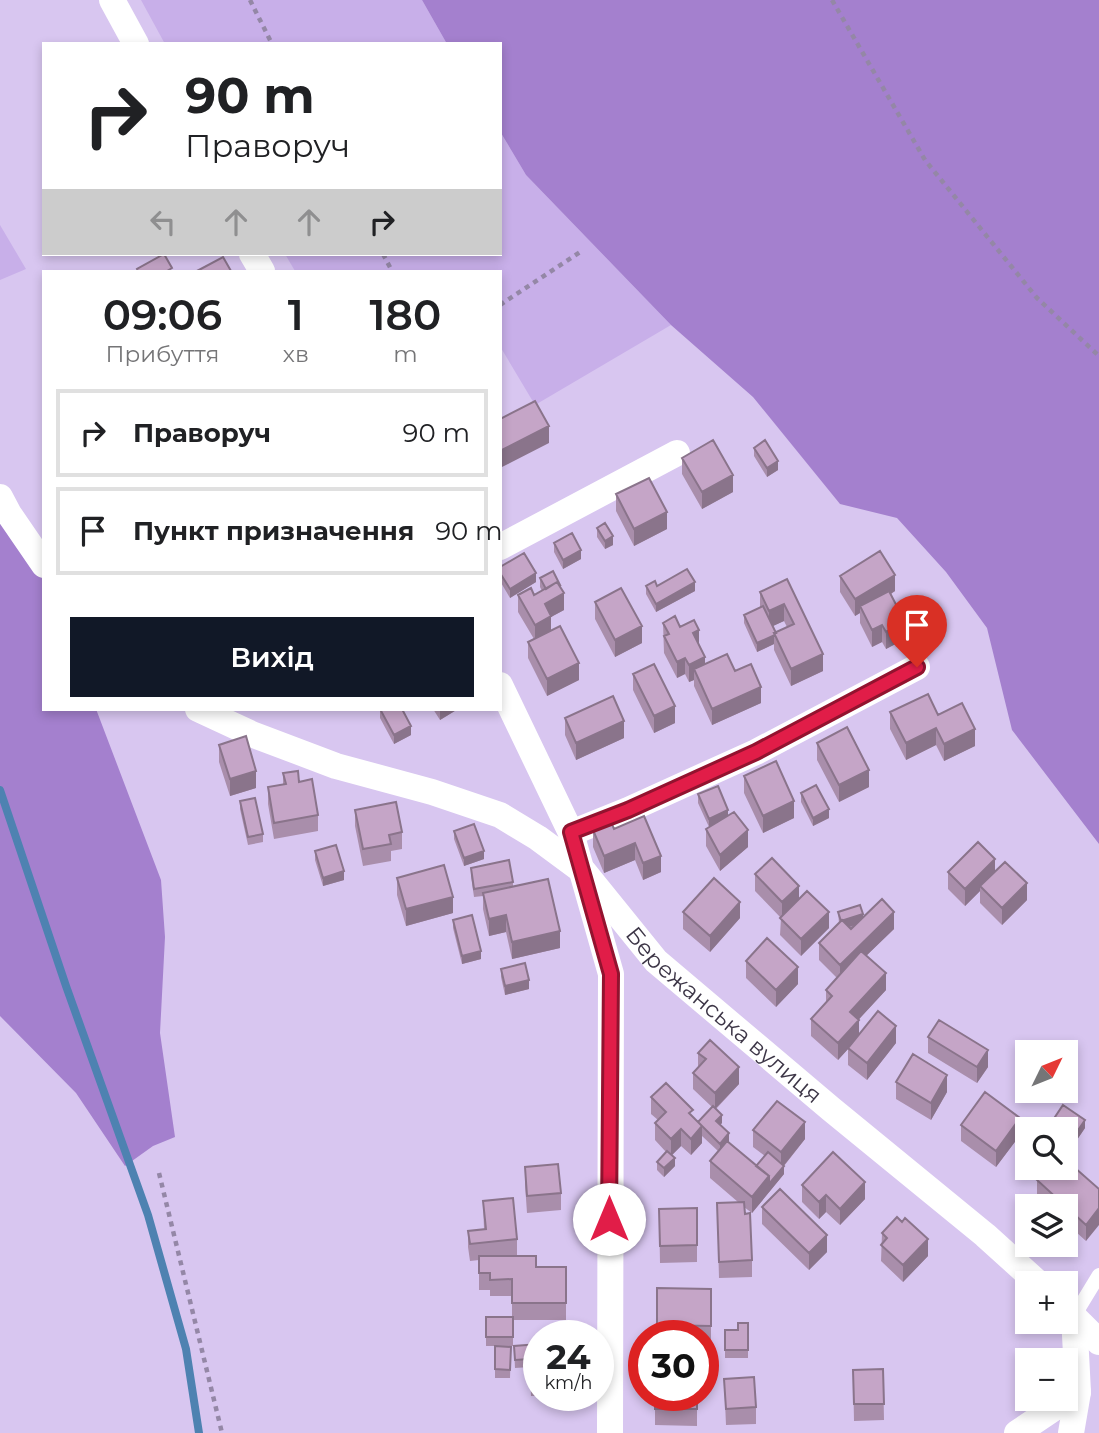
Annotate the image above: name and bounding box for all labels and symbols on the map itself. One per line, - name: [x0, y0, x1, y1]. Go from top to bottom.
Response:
- pin: [887, 595, 947, 667]
- street label: Бережанська вулиця: [620, 921, 828, 1109]
- north arrow: [1015, 1040, 1078, 1102]
- position arrow: [572, 1182, 646, 1256]
- speed limit sign: 30: [628, 1320, 719, 1411]

